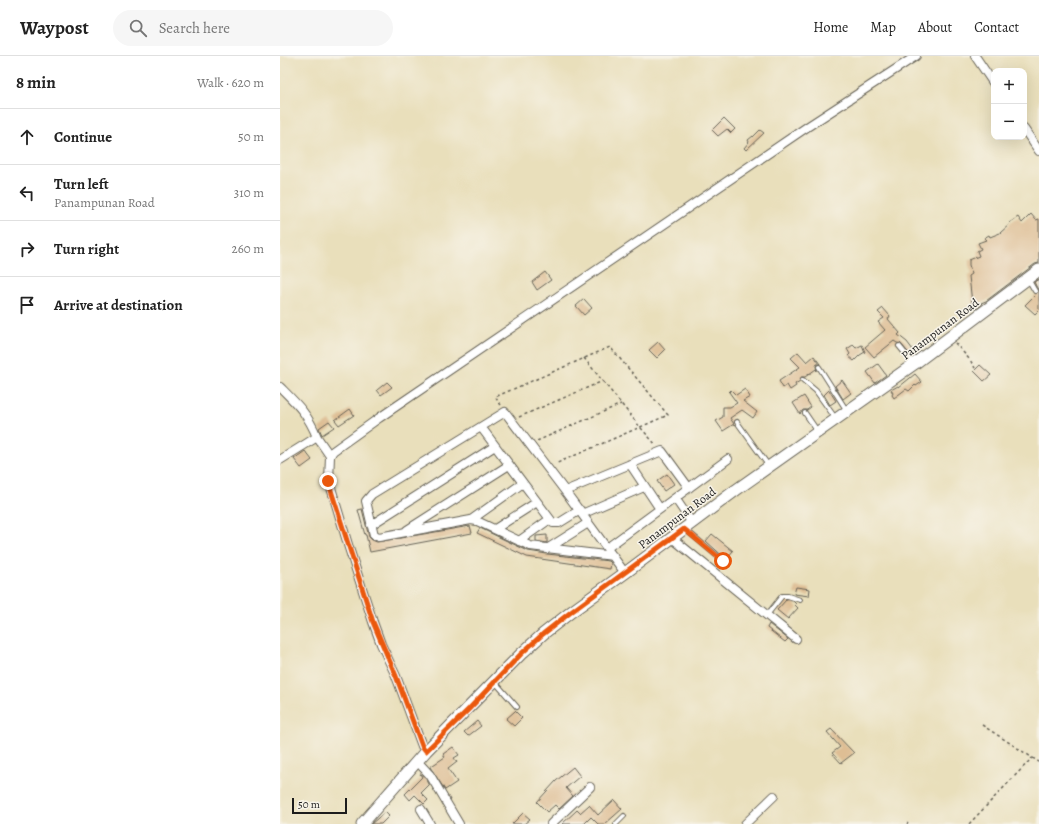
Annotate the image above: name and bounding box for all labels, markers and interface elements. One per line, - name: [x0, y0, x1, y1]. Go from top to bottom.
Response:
- search box: [113, 10, 393, 46]
- text: Waypost: [20, 15, 89, 41]
- icon: search: [127, 17, 149, 39]
- text: Search here: [159, 18, 230, 38]
- text: Home: [813, 18, 848, 37]
- text: Map: [870, 18, 896, 37]
- text: About: [918, 18, 952, 37]
- text: Contact: [974, 18, 1019, 37]
- map controls: [991, 68, 1027, 140]
- button: +: [991, 68, 1027, 104]
- text: 8 min: [16, 71, 56, 94]
- text: Walk · 620 m: [197, 74, 264, 91]
- button: −: [991, 104, 1027, 140]
- icon: ahead: [16, 126, 38, 148]
- text: Continue: [54, 127, 112, 147]
- text: 50 m: [238, 128, 264, 145]
- text: Turn left: [54, 174, 109, 194]
- icon: left: [16, 182, 38, 204]
- text: 310 m: [234, 184, 264, 201]
- text: Panampunan Road: [54, 194, 155, 211]
- icon: right: [16, 238, 38, 260]
- text: Turn right: [54, 239, 119, 259]
- text: 260 m: [231, 240, 264, 257]
- icon: arrive: [16, 294, 38, 316]
- street label: Panampunan Road: [898, 294, 982, 363]
- text: Arrive at destination: [54, 295, 183, 315]
- route end: [319, 472, 337, 490]
- street label: Panampunan Road: [635, 483, 719, 552]
- route start: [714, 552, 732, 570]
- scale bar: [292, 796, 347, 815]
- text: 50 m: [298, 797, 320, 812]

